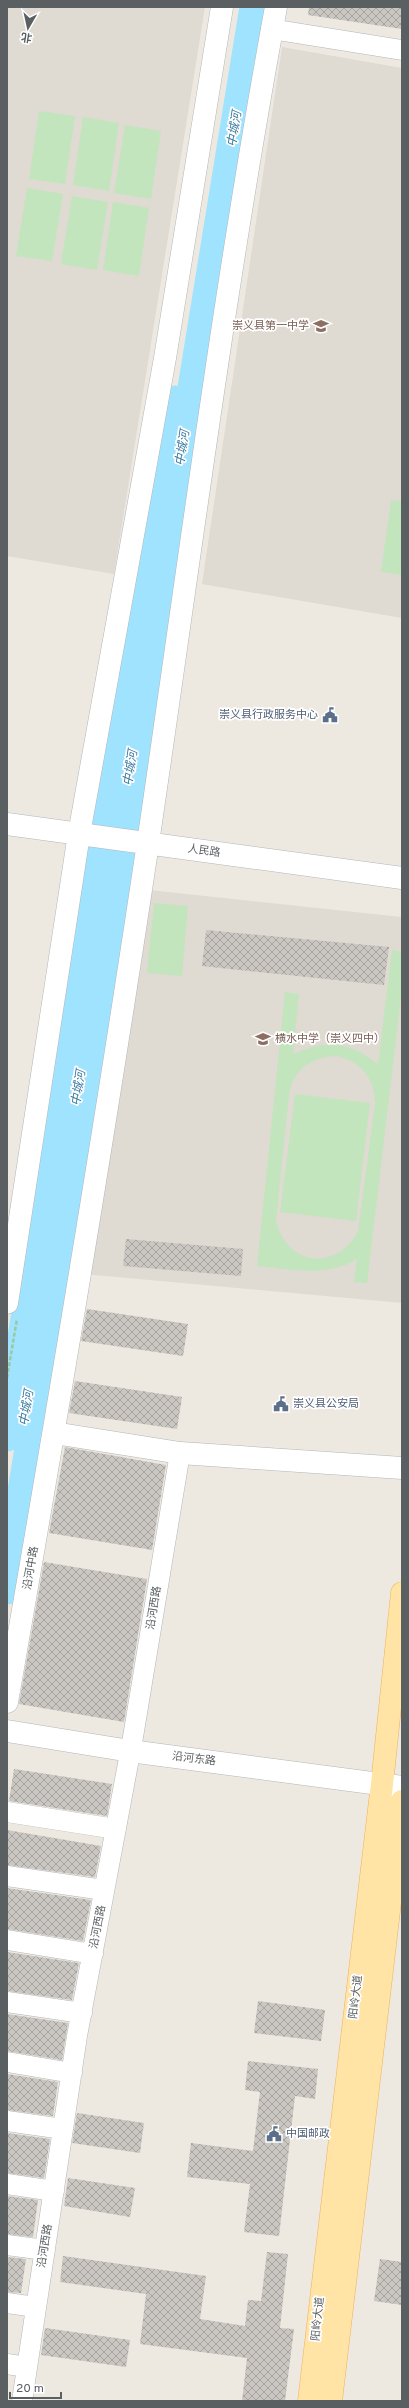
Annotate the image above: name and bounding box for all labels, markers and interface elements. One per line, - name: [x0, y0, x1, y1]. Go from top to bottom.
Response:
- north arrow: [8, 8, 48, 48]
- text: 北: [20, 29, 33, 45]
- water label: 中城河: [224, 108, 246, 148]
- school or university icon: 崇义县第一中学: [312, 317, 330, 335]
- place label: 崇义县第一中学: [232, 319, 309, 333]
- water label: 中城河: [172, 427, 194, 467]
- public building icon: 崇义县行政服务中心: [321, 706, 339, 724]
- place label: 崇义县行政服务中心: [219, 708, 318, 722]
- water label: 中城河: [120, 747, 142, 787]
- street label: 人民路: [187, 842, 221, 860]
- school or university icon: 横水中学（崇义四中）: [254, 1030, 272, 1048]
- place label: 横水中学（崇义四中）: [275, 1032, 385, 1046]
- water label: 中城河: [68, 1067, 90, 1107]
- water label: 中城河: [16, 1387, 38, 1427]
- public building icon: 崇义县公安局: [272, 1395, 290, 1413]
- place label: 崇义县公安局: [293, 1397, 359, 1411]
- street label: 沿河中路: [20, 1545, 42, 1591]
- street label: 沿河西路: [144, 1585, 164, 1631]
- street label: 沿河东路: [171, 1749, 217, 1769]
- street label: 沿河西路: [87, 1904, 109, 1950]
- street label: 阳岭大道: [346, 1974, 366, 2020]
- public building icon: 中国邮政: [265, 2125, 283, 2143]
- place label: 中国邮政: [286, 2127, 330, 2141]
- street label: 沿河西路: [35, 2223, 55, 2269]
- street label: 阳岭大道: [309, 2296, 327, 2342]
- scale bar: [10, 2374, 61, 2400]
- text: 20 m: [16, 2381, 44, 2397]

